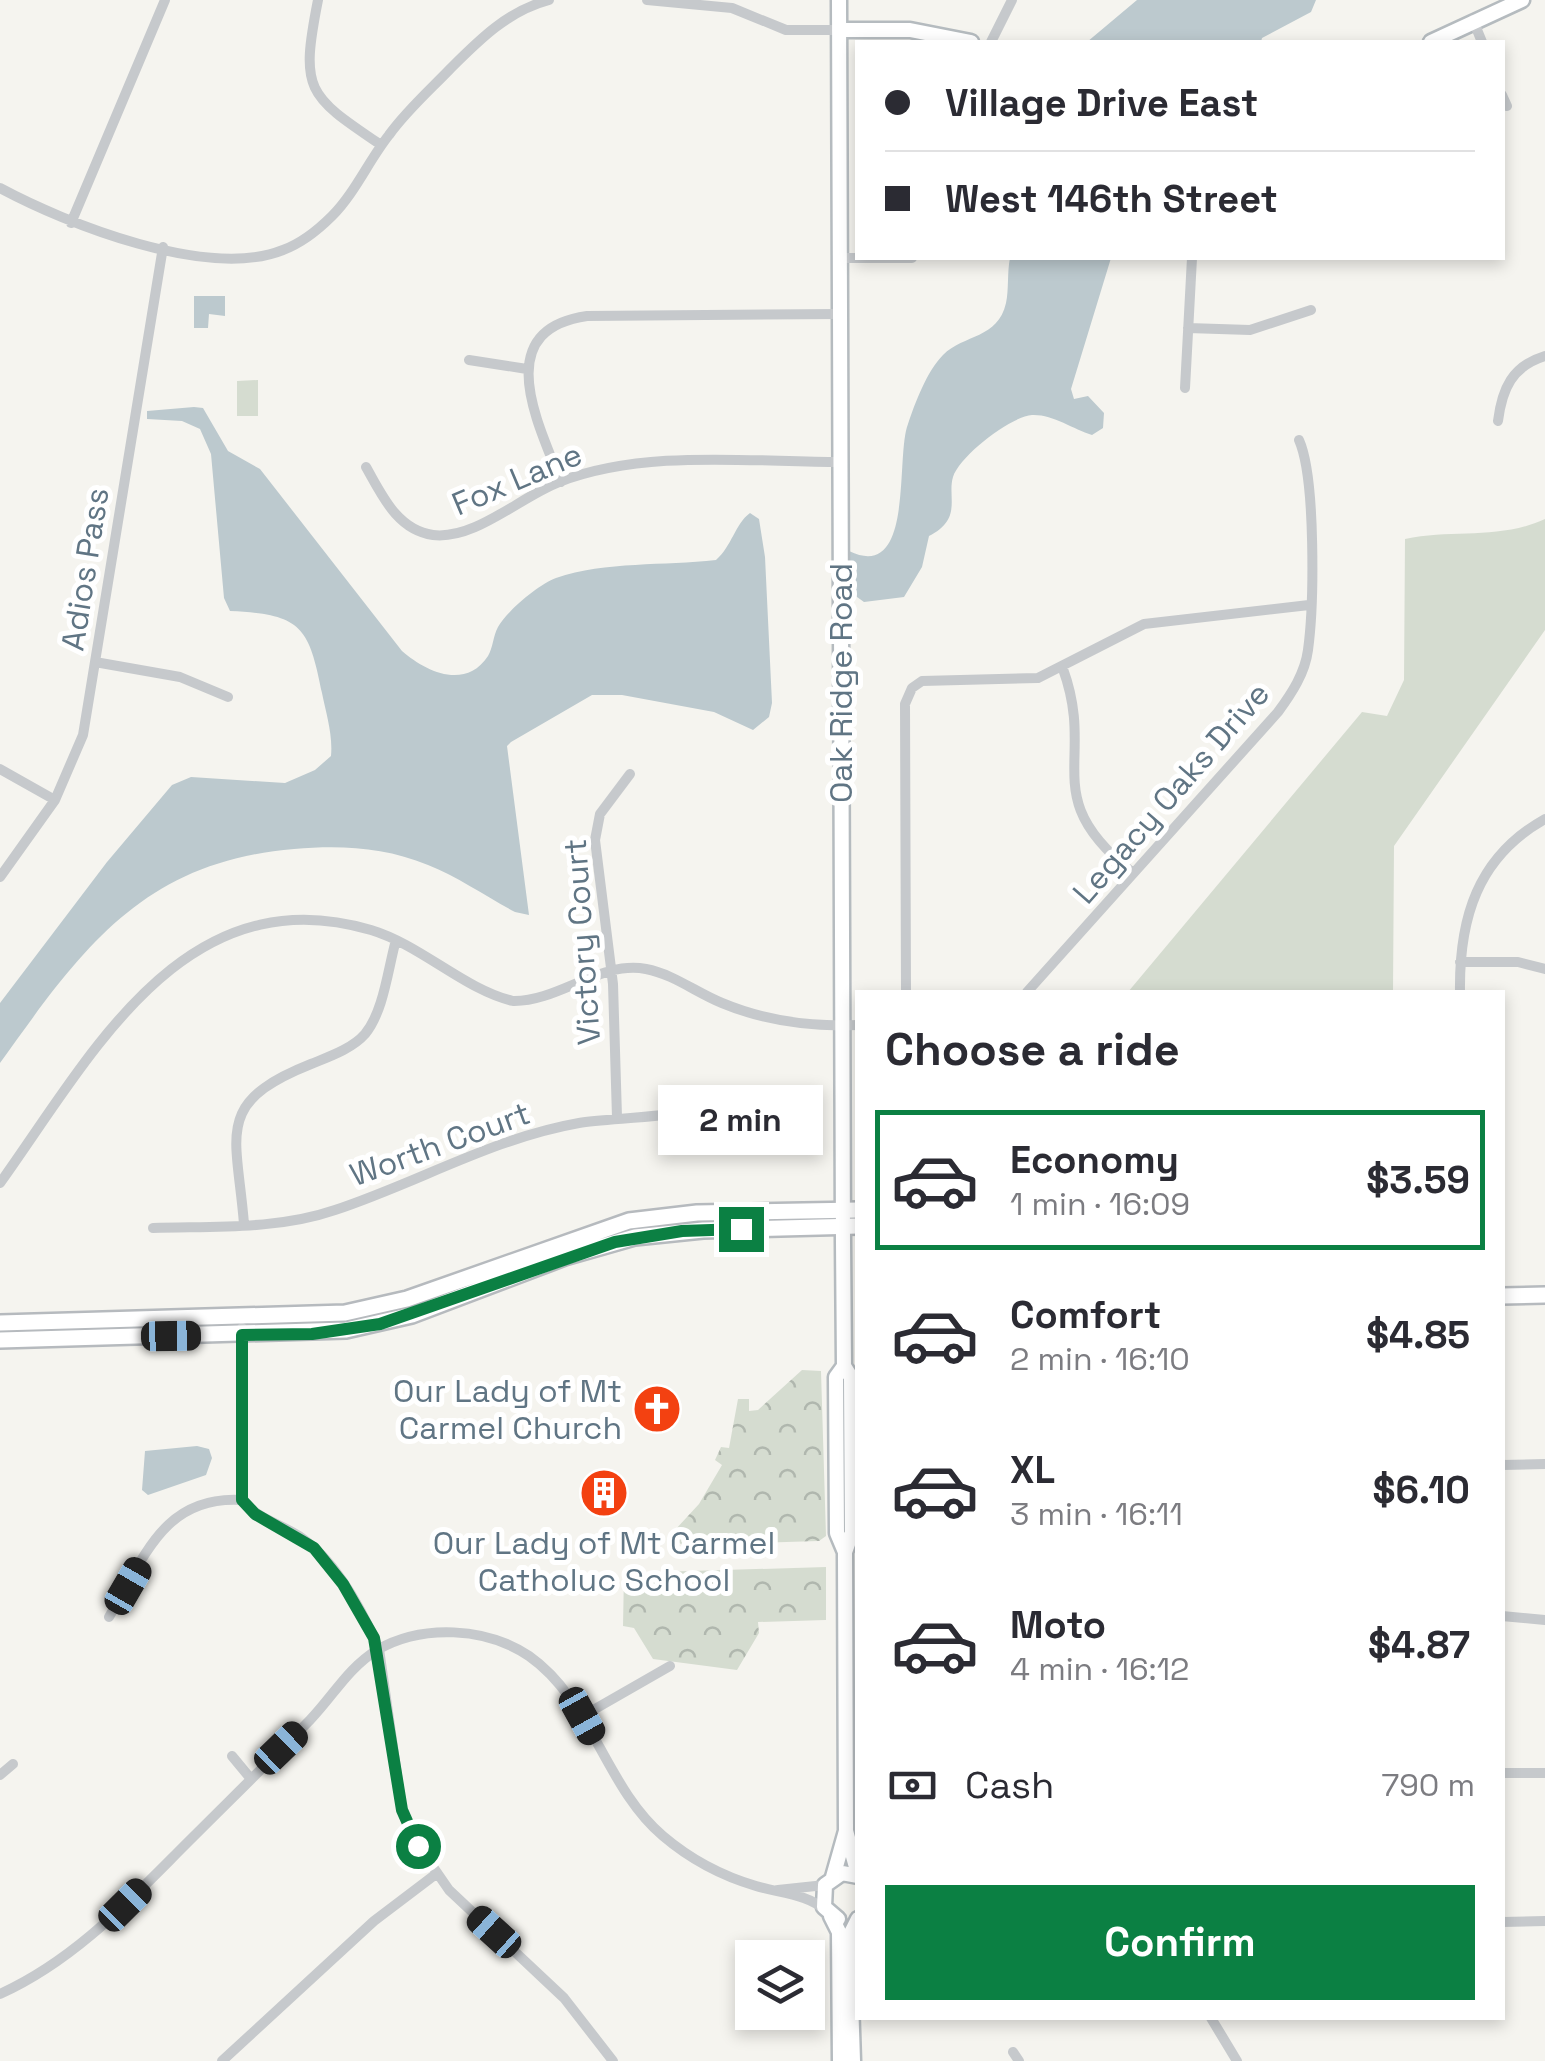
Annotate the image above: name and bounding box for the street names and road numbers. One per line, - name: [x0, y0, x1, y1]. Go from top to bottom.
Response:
- street label: Fox Lane: [446, 434, 588, 524]
- street label: Adios Pass: [52, 485, 118, 653]
- street label: Oak Ridge Road: [821, 563, 861, 803]
- street label: Legacy Oaks Drive: [1064, 674, 1278, 912]
- street label: Victory Court: [555, 838, 609, 1046]
- street label: Worth Court: [345, 1093, 535, 1195]

